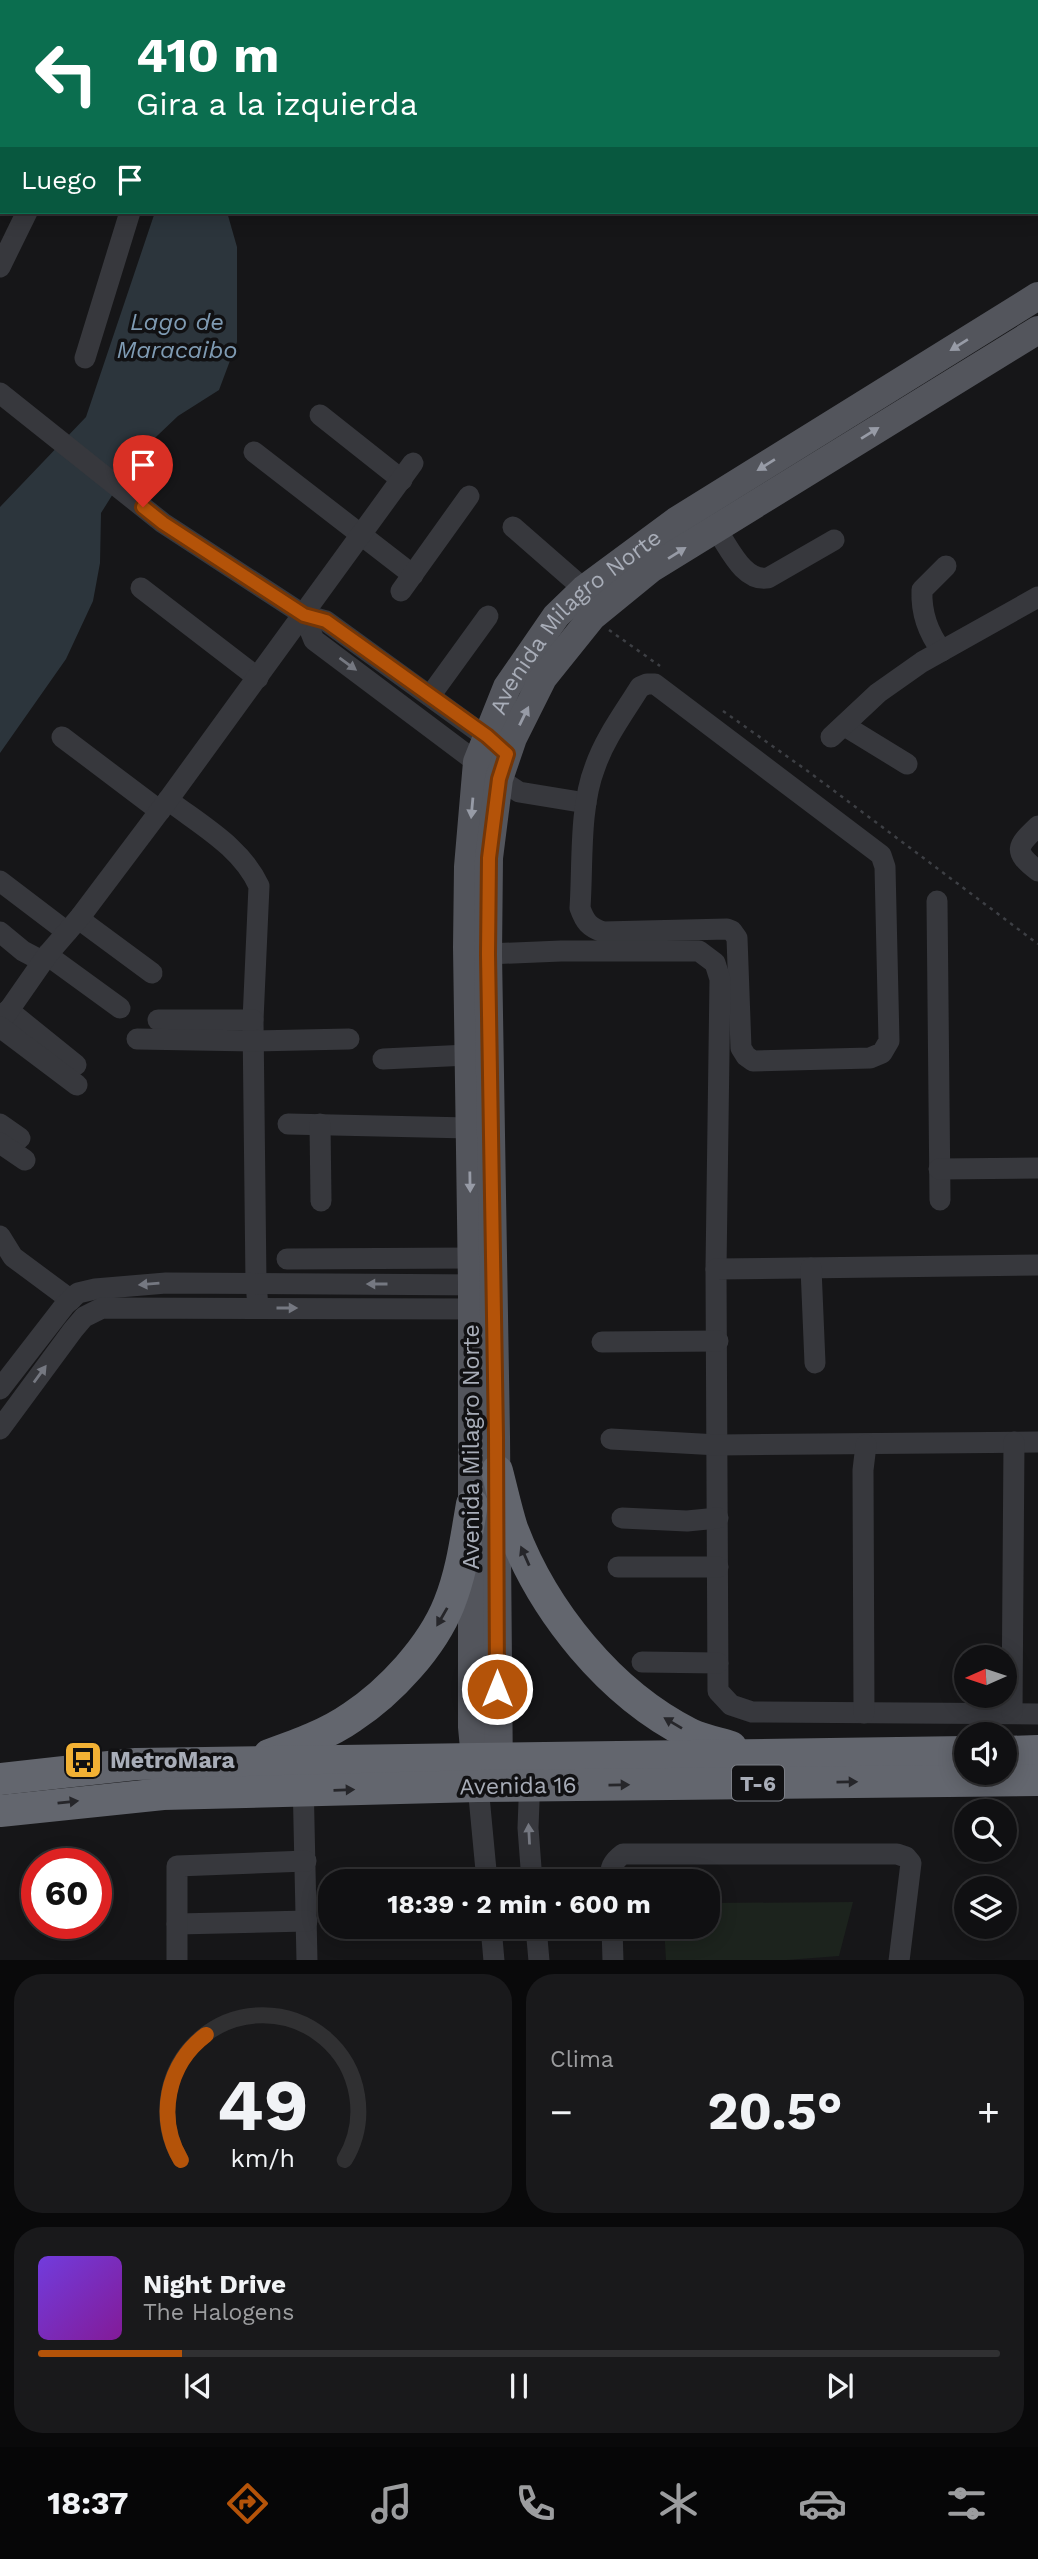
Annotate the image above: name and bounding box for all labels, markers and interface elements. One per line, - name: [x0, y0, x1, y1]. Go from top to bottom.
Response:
- text: 410 m: [136, 26, 279, 84]
- icon: left: [21, 28, 112, 119]
- text: Gira a la izquierda: [136, 85, 418, 123]
- icon: arrive: [111, 161, 149, 199]
- text: Luego: [21, 165, 97, 195]
- water label: Lago de Maracaibo: [116, 308, 238, 364]
- one-way arrow: [950, 339, 969, 352]
- one-way arrow: [861, 427, 880, 440]
- pin: [113, 435, 173, 507]
- icon: arrive: [124, 446, 162, 484]
- one-way arrow: [756, 459, 776, 472]
- street label: Avenida Milagro Norte: [484, 523, 666, 718]
- one-way arrow: [667, 547, 686, 560]
- one-way arrow: [339, 657, 357, 671]
- one-way arrow: [518, 706, 529, 726]
- one-way arrow: [466, 797, 477, 819]
- one-way arrow: [464, 1171, 475, 1193]
- one-way arrow: [365, 1278, 387, 1290]
- one-way arrow: [138, 1279, 160, 1290]
- one-way arrow: [276, 1302, 298, 1313]
- street label: Avenida Milagro Norte: [458, 1324, 485, 1570]
- one-way arrow: [33, 1365, 47, 1383]
- one-way arrow: [519, 1546, 531, 1566]
- one-way arrow: [436, 1607, 448, 1626]
- north arrow: [954, 1645, 1017, 1708]
- map controls: [954, 1645, 1017, 1939]
- position arrow: [460, 1652, 534, 1726]
- one-way arrow: [663, 1717, 682, 1730]
- button: sound: [954, 1722, 1017, 1785]
- bus stop icon: MetroMara: [62, 1739, 104, 1781]
- place label: MetroMara: [110, 1747, 235, 1774]
- road number: T-6: [732, 1766, 784, 1800]
- street label: Avenida 16: [459, 1771, 577, 1801]
- one-way arrow: [836, 1776, 858, 1788]
- one-way arrow: [609, 1779, 631, 1791]
- one-way arrow: [333, 1785, 355, 1796]
- one-way arrow: [57, 1797, 79, 1808]
- button: search: [954, 1799, 1017, 1862]
- one-way arrow: [523, 1822, 534, 1844]
- speed limit sign: 60: [21, 1848, 112, 1939]
- button: layers: [954, 1876, 1017, 1939]
- text: 18:39 · 2 min · 600 m: [387, 1889, 651, 1919]
- text: Clima: [550, 2046, 614, 2073]
- text: 49: [217, 2062, 309, 2148]
- text: 20.5°: [707, 2081, 843, 2142]
- text: −: [550, 2090, 573, 2134]
- text: +: [977, 2090, 1000, 2134]
- text: km/h: [231, 2143, 295, 2172]
- text: Night Drive: [143, 2269, 286, 2299]
- text: The Halogens: [143, 2299, 294, 2326]
- icon: previous: [179, 2367, 217, 2405]
- icon: pause: [500, 2367, 538, 2405]
- icon: next: [821, 2367, 859, 2405]
- icon: directions: [223, 2479, 272, 2528]
- icon: music: [367, 2479, 416, 2528]
- icon: phone: [511, 2479, 560, 2528]
- icon: climate: [654, 2479, 703, 2528]
- icon: car: [798, 2479, 847, 2528]
- icon: filters: [942, 2479, 991, 2528]
- text: 18:37: [47, 2484, 128, 2522]

